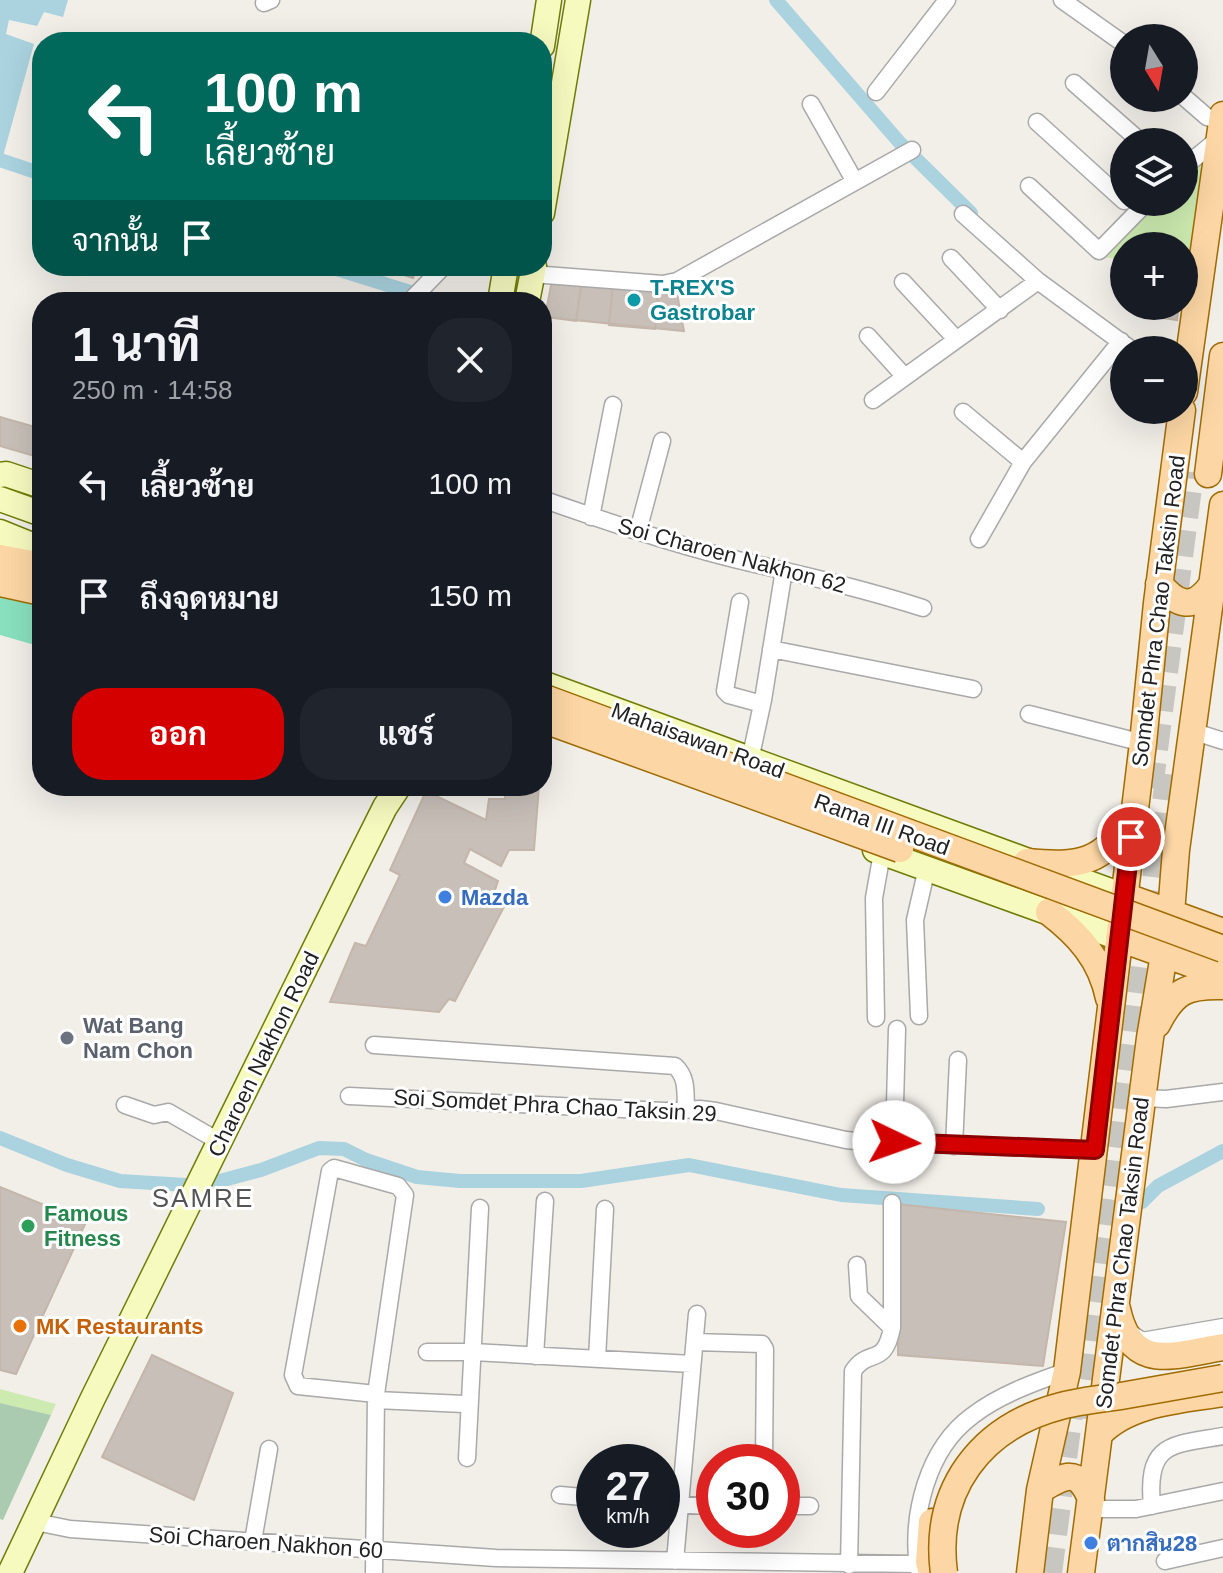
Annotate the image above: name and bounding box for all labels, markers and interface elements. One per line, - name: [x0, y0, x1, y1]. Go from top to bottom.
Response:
- north arrow: [1110, 24, 1198, 112]
- map controls: [1110, 24, 1198, 424]
- text: 100 m: [204, 61, 363, 124]
- icon: left: [72, 64, 176, 168]
- button: layers: [1110, 128, 1198, 216]
- text: เลี้ยวซ้าย: [204, 132, 335, 173]
- icon: arrive: [175, 216, 219, 260]
- text: จากนั้น: [72, 224, 159, 257]
- button: +: [1110, 232, 1198, 320]
- place label: T-REX'S Gastrobar: [650, 275, 756, 325]
- marker: T-REX'S Gastrobar: [625, 291, 643, 309]
- text: 1 นาที: [72, 318, 200, 371]
- button: close: [428, 318, 512, 402]
- button: −: [1110, 336, 1198, 424]
- text: 250 m · 14:58: [72, 375, 232, 405]
- street label: Somdet Phra Chao Taksin Road: [1127, 454, 1190, 768]
- icon: left: [72, 462, 116, 506]
- text: 100 m: [429, 467, 512, 500]
- text: เลี้ยวซ้าย: [140, 470, 254, 503]
- street label: Soi Charoen Nakhon 62: [615, 513, 849, 598]
- icon: arrive: [72, 574, 116, 618]
- text: 150 m: [429, 579, 512, 612]
- text: ถึงจุดหมาย: [140, 582, 279, 615]
- button: ออก: [72, 688, 284, 780]
- button: แชร์: [300, 688, 512, 780]
- street label: Mahaisawan Road: [608, 698, 788, 783]
- street label: Rama III Road: [811, 788, 953, 860]
- pin: [1097, 803, 1165, 871]
- icon: arrive: [1109, 815, 1153, 859]
- place label: Mazda: [461, 885, 529, 910]
- marker: Mazda: [436, 888, 454, 906]
- street label: Charoen Nakhon Road: [203, 948, 324, 1161]
- place label: Wat Bang Nam Chon: [83, 1013, 193, 1063]
- marker: Wat Bang Nam Chon: [58, 1029, 76, 1047]
- street label: Soi Somdet Phra Chao Taksin 29: [393, 1085, 717, 1126]
- street label: Somdet Phra Chao Taksin Road: [1091, 1096, 1154, 1410]
- position arrow: [852, 1100, 936, 1184]
- district label: SAMRE: [152, 1183, 254, 1213]
- place label: Famous Fitness: [44, 1201, 128, 1251]
- marker: Famous Fitness: [19, 1217, 37, 1235]
- place label: MK Restaurants: [36, 1314, 203, 1339]
- marker: MK Restaurants: [11, 1317, 29, 1335]
- speed limit sign: 30: [696, 1444, 800, 1548]
- text: 27: [606, 1464, 650, 1508]
- text: km/h: [606, 1505, 650, 1527]
- street label: Soi Charoen Nakhon 60: [148, 1522, 384, 1563]
- place label: ตากสิน28: [1107, 1531, 1197, 1556]
- marker: ตากสิน28: [1082, 1534, 1100, 1552]

